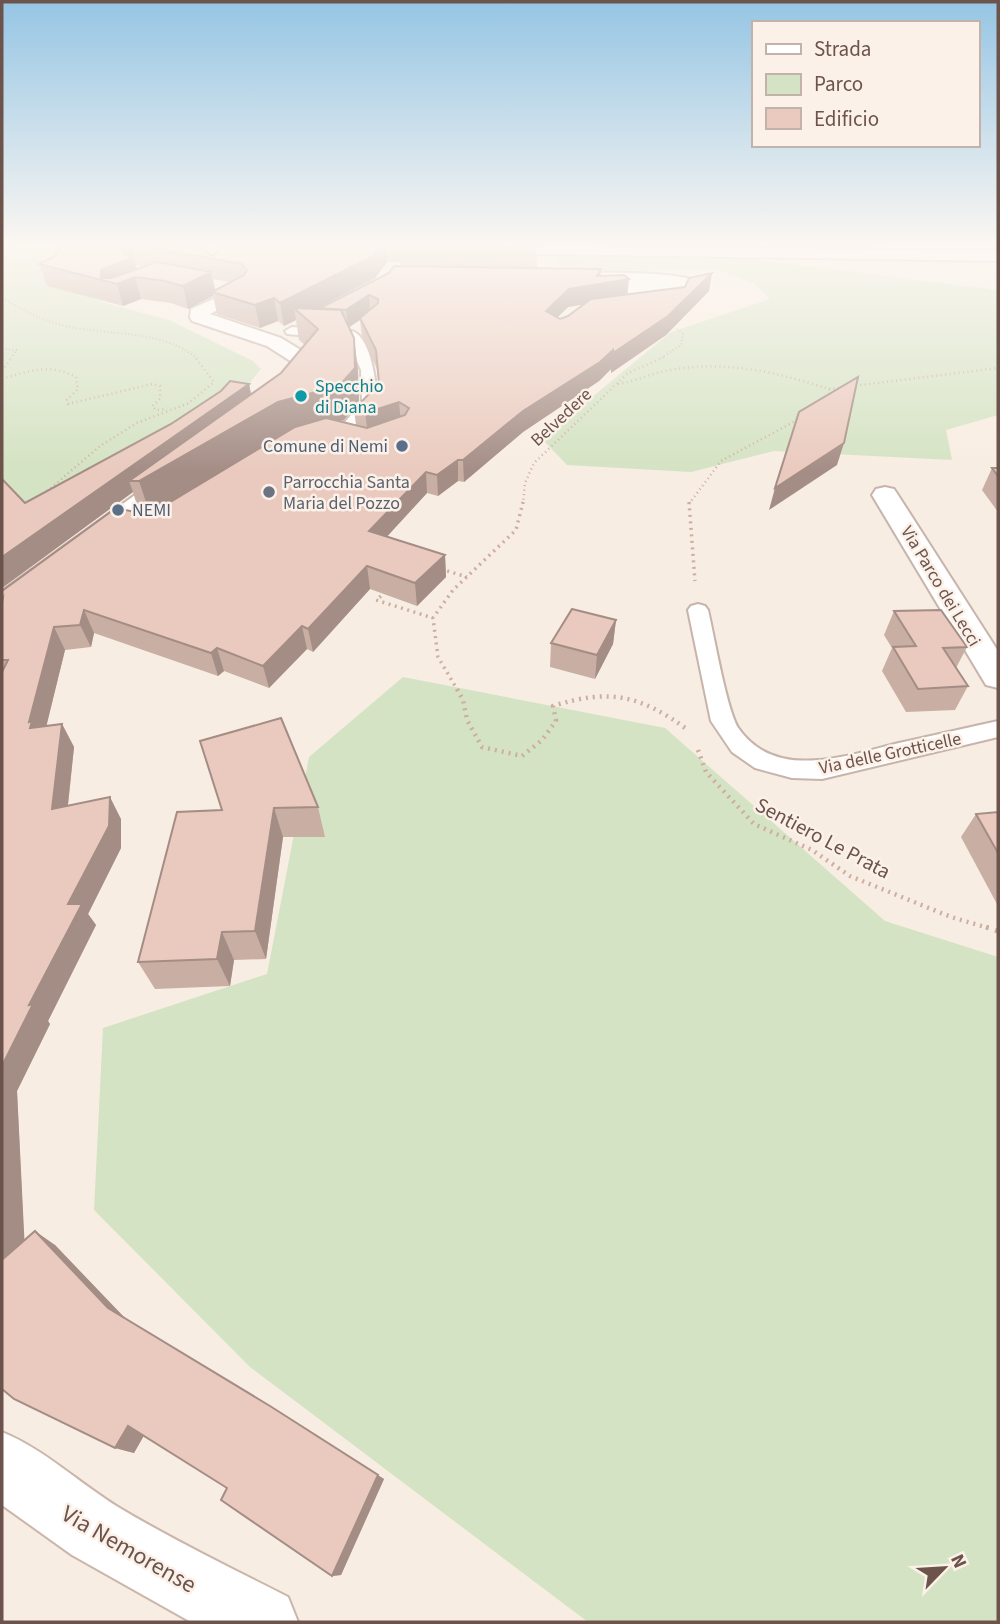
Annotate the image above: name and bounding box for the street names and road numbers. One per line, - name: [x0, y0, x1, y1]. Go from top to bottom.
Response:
- street label: Belvedere: [525, 383, 597, 452]
- street label: Via Parco dei Lecci: [895, 521, 987, 651]
- street label: Via delle Grotticelle: [817, 726, 964, 781]
- street label: Sentiero Le Prata: [750, 790, 896, 886]
- street label: Via Nemorense: [55, 1497, 203, 1602]

